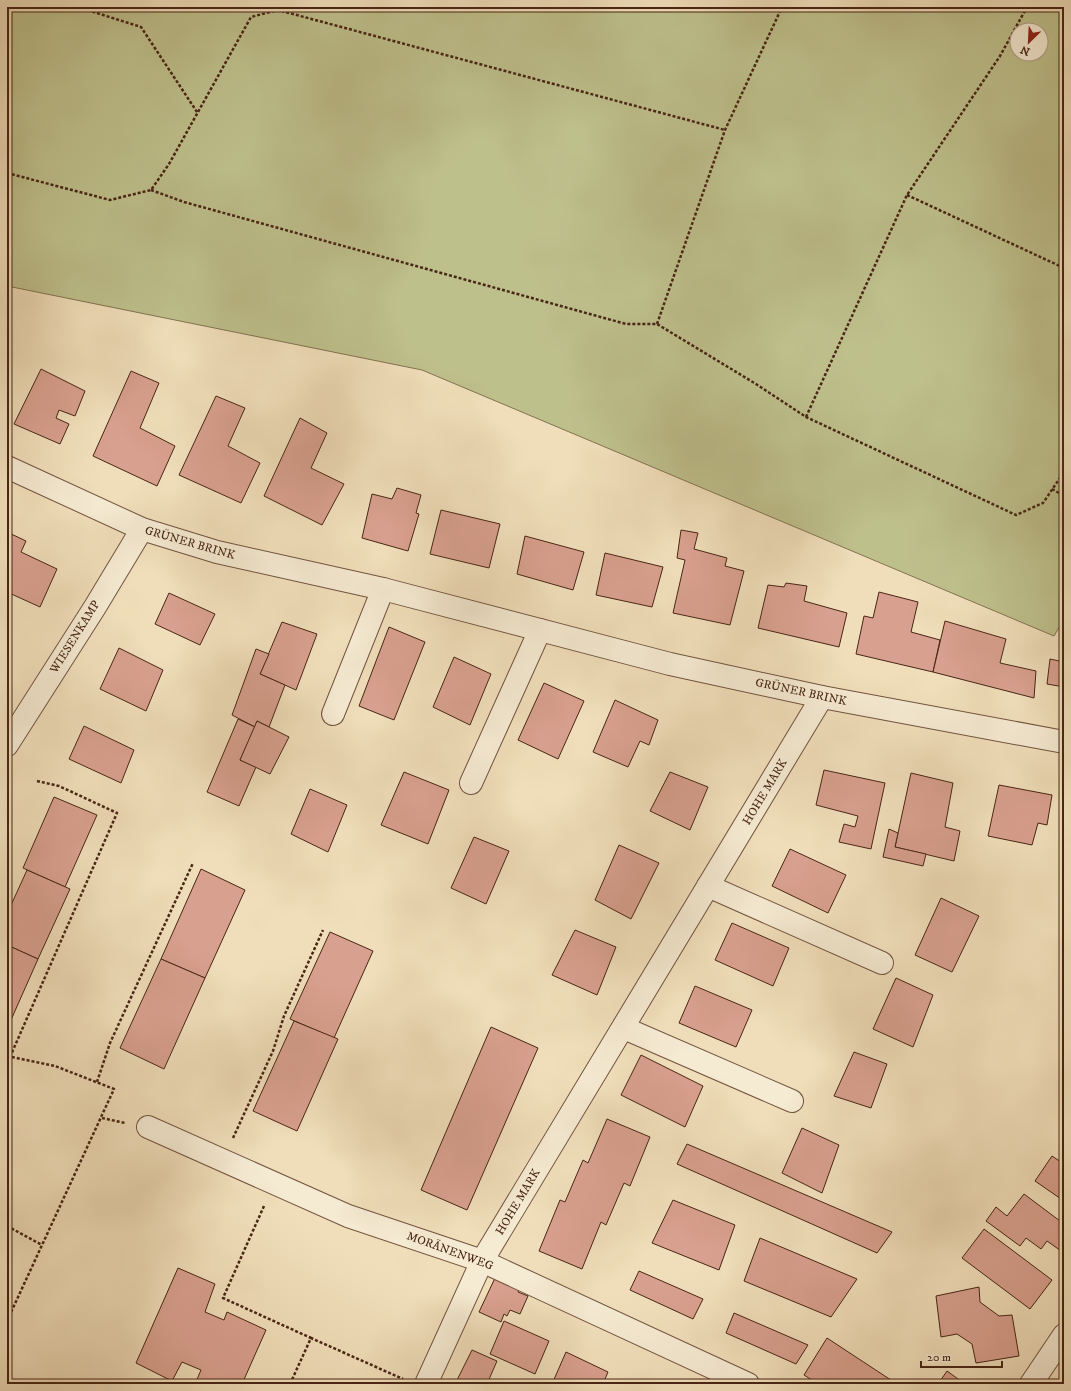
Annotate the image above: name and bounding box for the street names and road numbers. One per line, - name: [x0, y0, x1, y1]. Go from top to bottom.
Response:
- street label: GRÜNER BRINK: [143, 523, 237, 563]
- street label: WIESENKAMP: [46, 598, 103, 677]
- street label: GRÜNER BRINK: [754, 675, 849, 709]
- street label: HOHE MARK: [739, 756, 791, 828]
- street label: HOHE MARK: [492, 1166, 544, 1238]
- street label: MORÄNENWEG: [405, 1228, 496, 1274]

